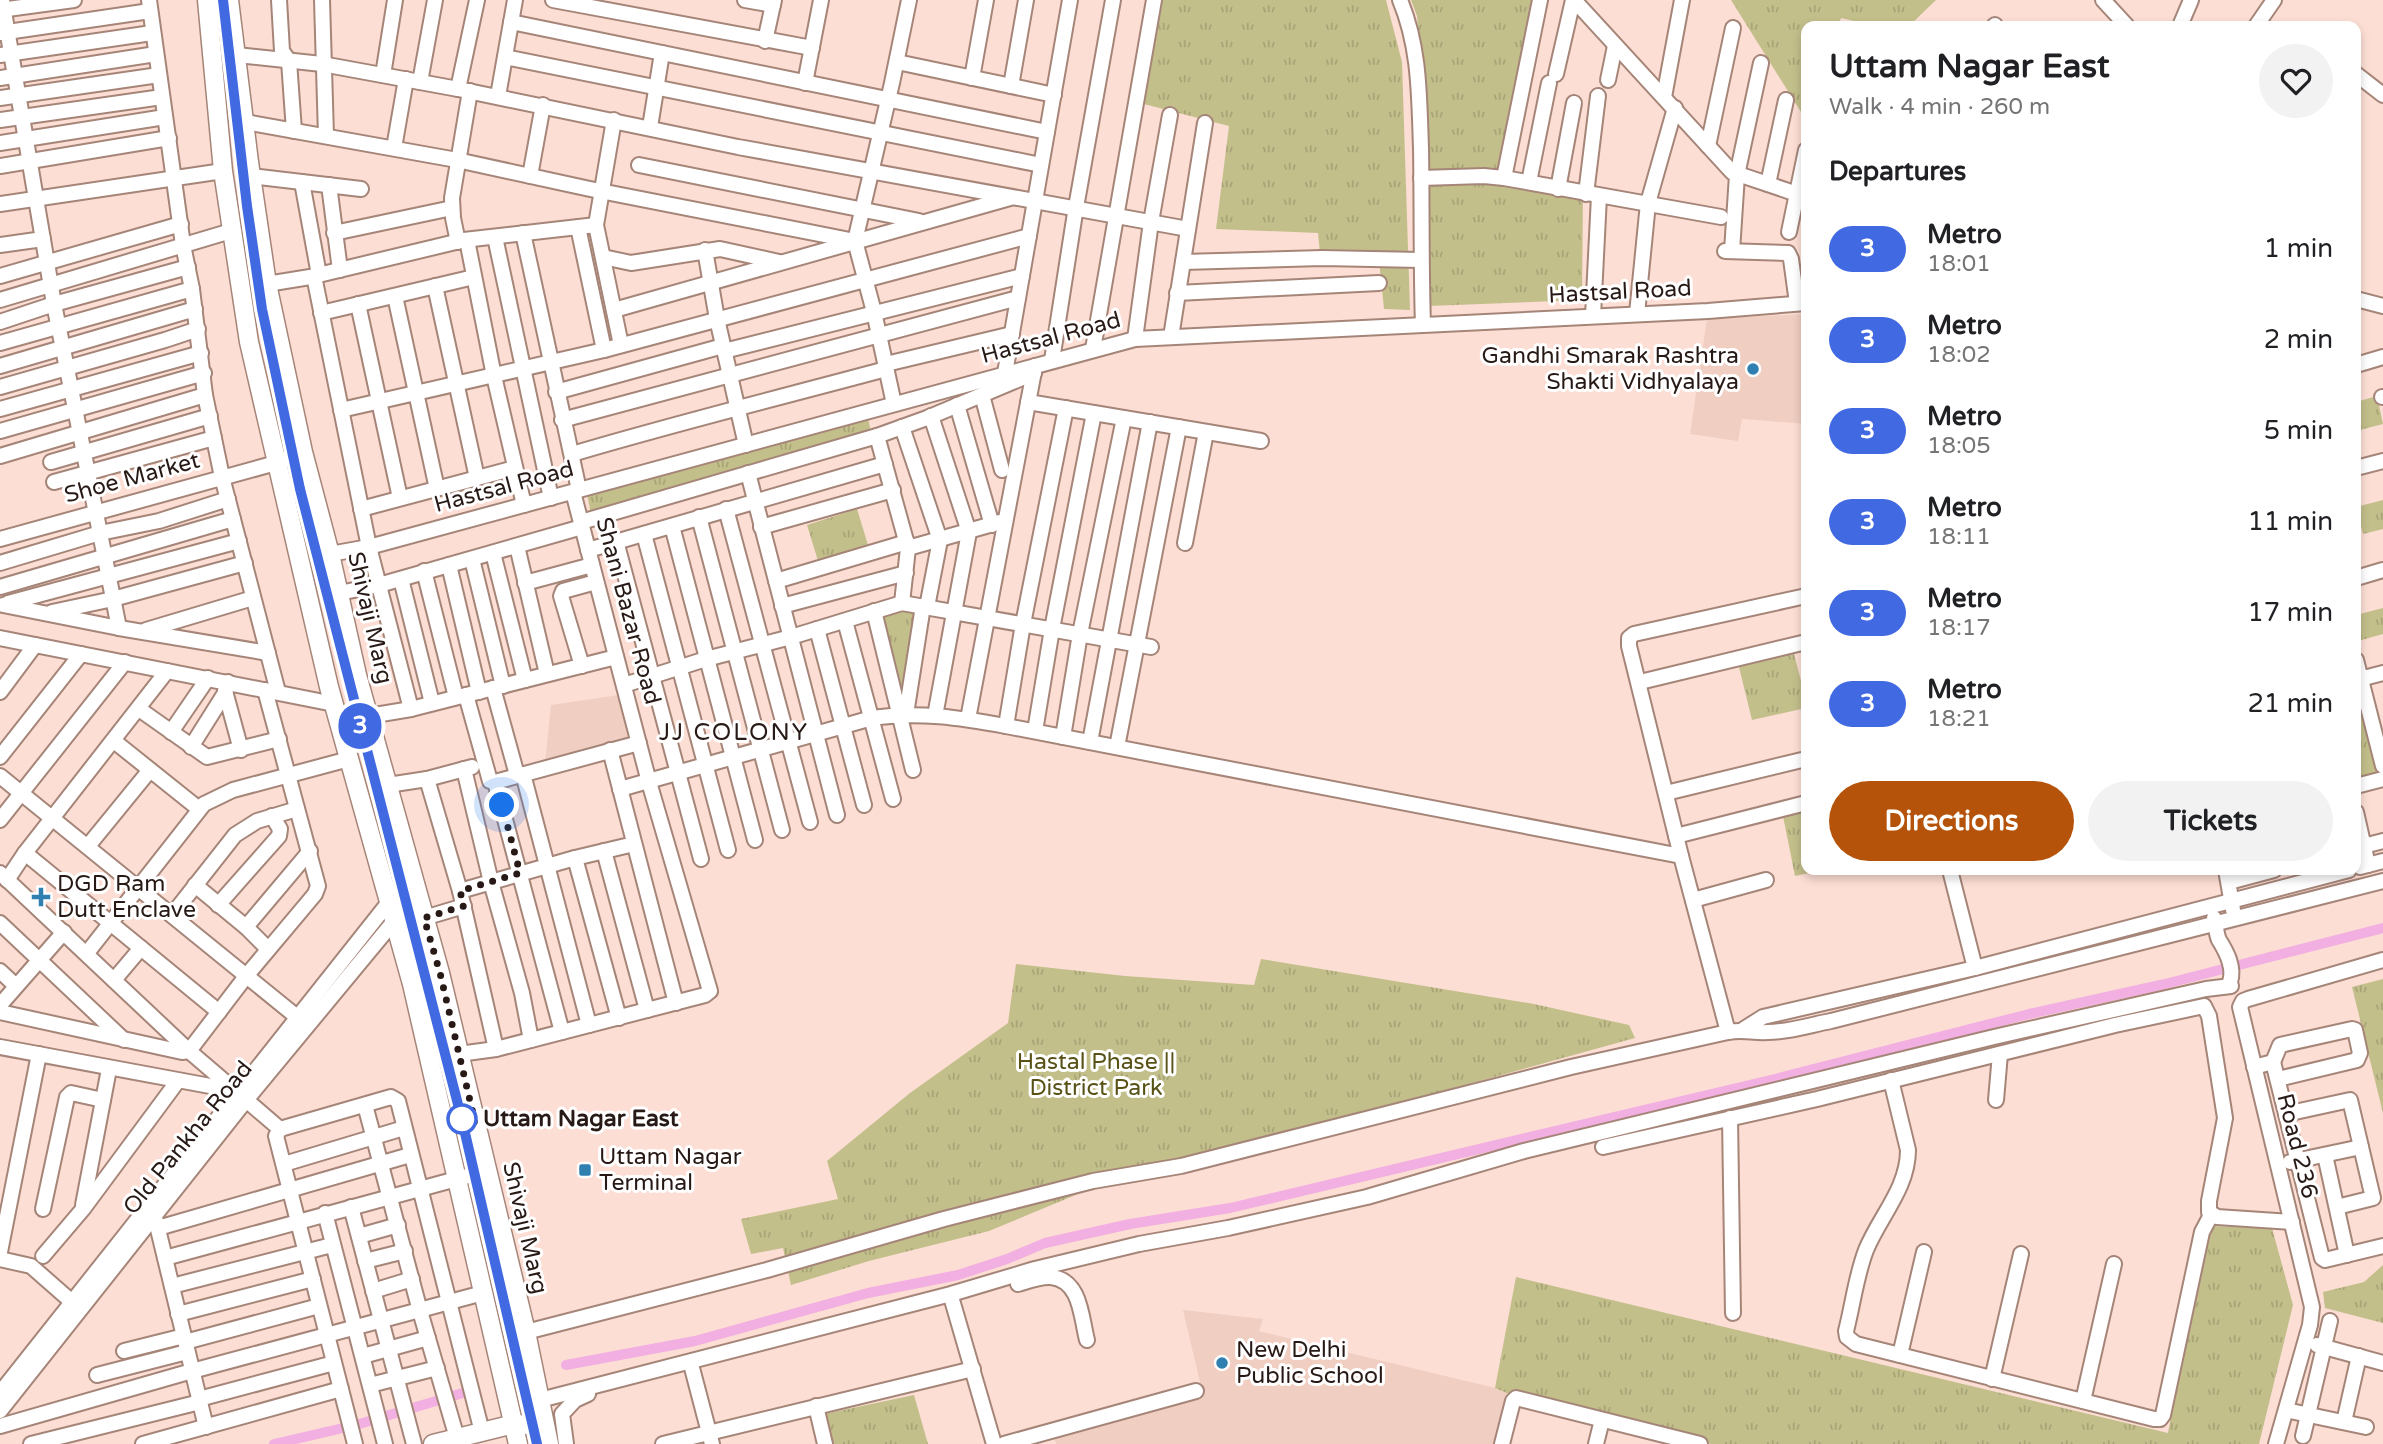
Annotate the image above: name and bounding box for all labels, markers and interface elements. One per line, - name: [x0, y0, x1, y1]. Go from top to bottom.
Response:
- button: heart: [2259, 44, 2333, 118]
- text: Uttam Nagar East: [1829, 47, 2110, 86]
- text: Walk · 4 min · 260 m: [1829, 93, 2050, 121]
- text: Departures: [1829, 156, 1966, 187]
- text: Metro: [1927, 219, 2002, 250]
- text: 1 min: [2264, 233, 2333, 264]
- text: 3: [1860, 234, 1875, 263]
- text: 18:01: [1927, 250, 1991, 278]
- street label: Hastsal Road: [1548, 274, 1692, 310]
- street label: Hastsal Road: [978, 306, 1124, 370]
- text: Metro: [1927, 310, 2002, 341]
- text: 2 min: [2264, 324, 2333, 355]
- text: 3: [1860, 325, 1875, 354]
- text: 18:02: [1927, 341, 1991, 369]
- place label: Gandhi Smarak Rashtra Shakti Vidhyalaya: [1482, 342, 1739, 396]
- marker: Gandhi Smarak Rashtra Shakti Vidhyalaya: [1745, 361, 1761, 377]
- text: Metro: [1927, 401, 2002, 432]
- text: 5 min: [2264, 415, 2333, 446]
- text: 3: [1860, 416, 1875, 445]
- text: 18:05: [1927, 432, 1991, 460]
- street label: Shoe Market: [61, 446, 203, 510]
- street label: Hastsal Road: [431, 455, 577, 519]
- text: Metro: [1927, 492, 2002, 523]
- text: 11 min: [2247, 506, 2333, 537]
- text: 3: [1860, 507, 1875, 536]
- street label: Shani Bazar Road: [590, 514, 666, 708]
- text: 18:11: [1927, 523, 1991, 551]
- street label: Shivaji Marg: [341, 549, 399, 687]
- text: Metro: [1927, 583, 2002, 614]
- text: 17 min: [2247, 597, 2333, 628]
- text: 3: [1860, 598, 1875, 627]
- text: 18:17: [1927, 614, 1991, 642]
- text: Metro: [1927, 674, 2002, 705]
- text: 21 min: [2247, 688, 2333, 719]
- text: 3: [1860, 689, 1875, 718]
- line badge: 3: [337, 703, 383, 749]
- text: 18:21: [1927, 705, 1991, 733]
- text: 3: [352, 711, 368, 740]
- district label: JJ COLONY: [659, 718, 809, 747]
- button: Directions: [1829, 781, 2074, 861]
- button: Tickets: [2088, 781, 2333, 861]
- your location: [484, 787, 519, 822]
- place label: DGD Ram Dutt Enclave: [57, 870, 196, 924]
- marker: DGD Ram Dutt Enclave: [31, 887, 51, 907]
- park label: Hastal Phase || District Park: [1017, 1048, 1175, 1102]
- street label: Old Pankha Road: [117, 1055, 259, 1221]
- street label: Road 236: [2270, 1091, 2324, 1201]
- marker: Uttam Nagar East: [447, 1104, 477, 1134]
- place label: Uttam Nagar East: [483, 1105, 679, 1133]
- place label: Uttam Nagar Terminal: [599, 1143, 742, 1197]
- street label: Shivaji Marg: [496, 1159, 554, 1297]
- marker: Uttam Nagar Terminal: [577, 1162, 593, 1178]
- place label: New Delhi Public School: [1236, 1336, 1384, 1390]
- marker: New Delhi Public School: [1214, 1355, 1230, 1371]

